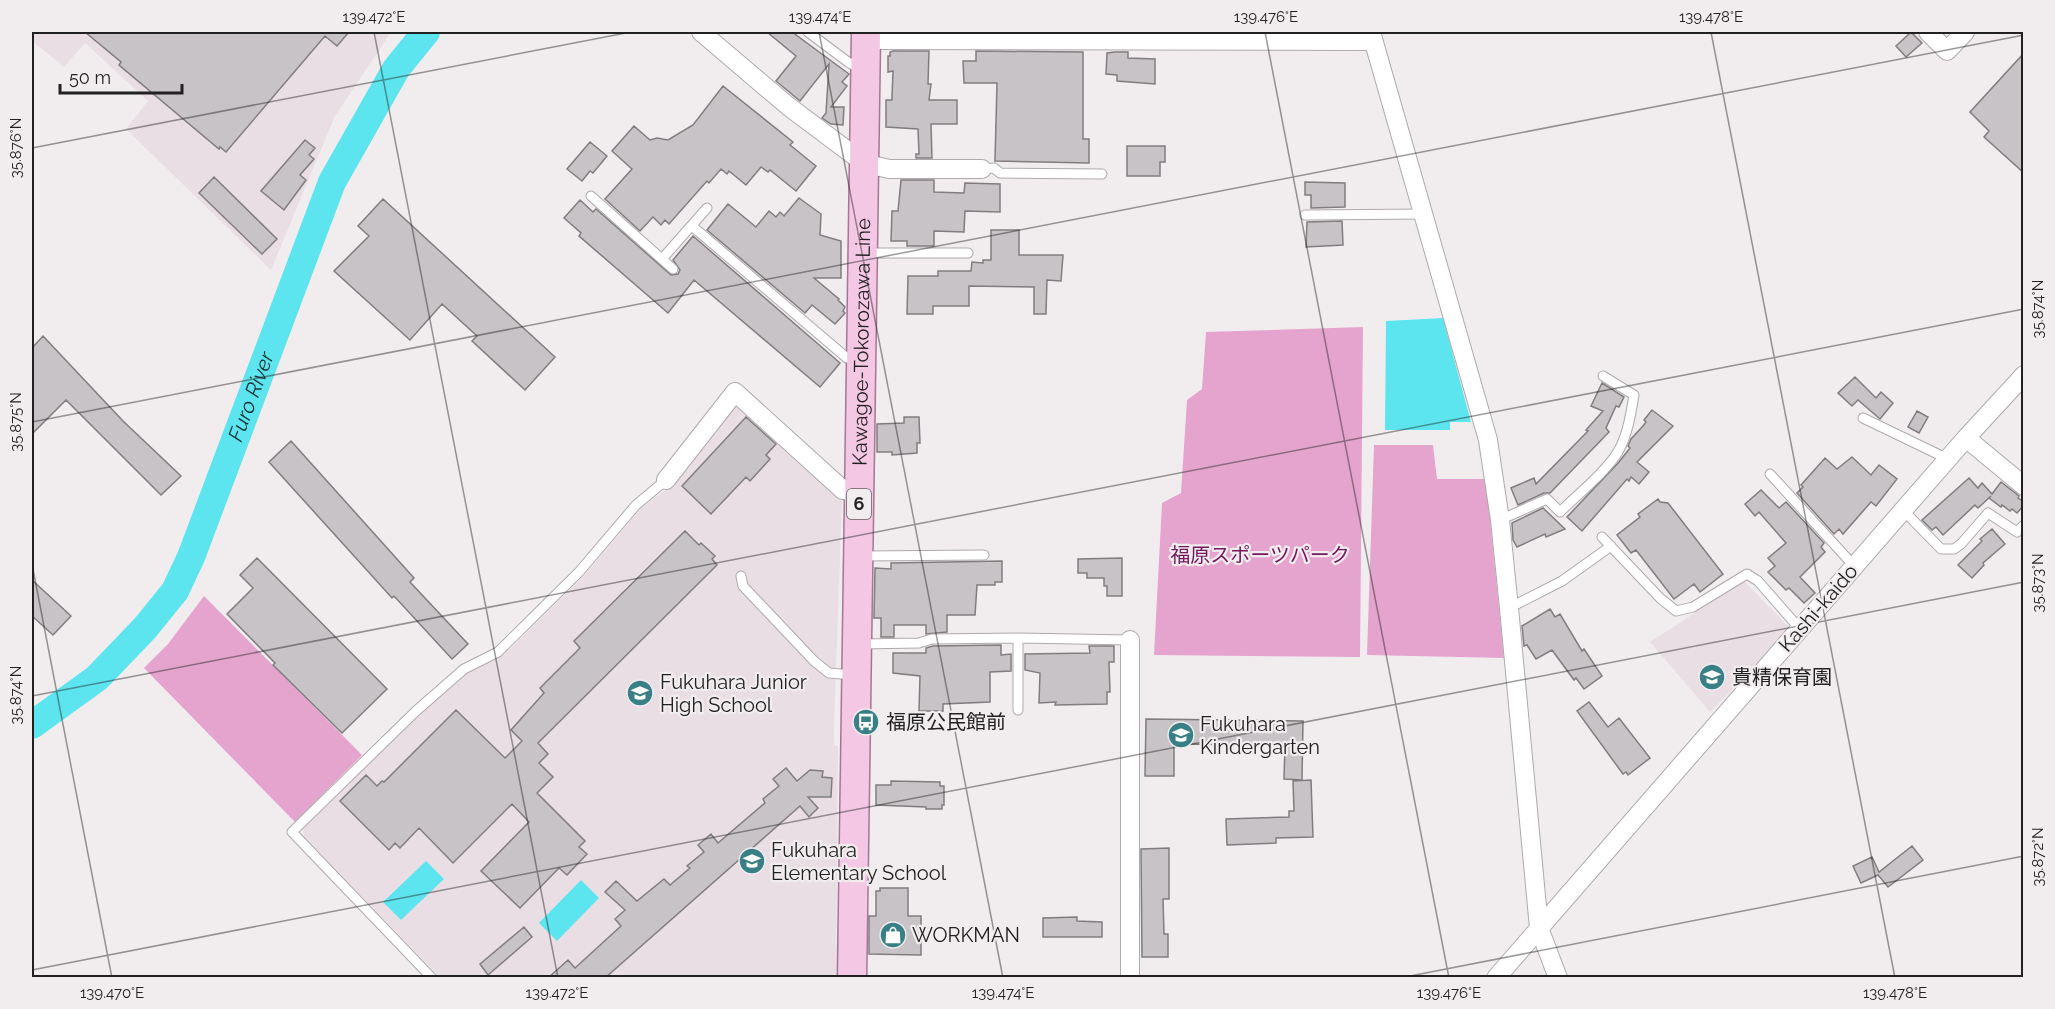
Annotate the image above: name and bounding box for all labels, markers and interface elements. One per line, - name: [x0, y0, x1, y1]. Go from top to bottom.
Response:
- text: 139.472°E: [343, 8, 405, 26]
- text: 139.474°E: [789, 8, 851, 26]
- text: 139.476°E: [1234, 8, 1298, 26]
- text: 139.478°E: [1679, 8, 1743, 26]
- scale bar: [60, 57, 182, 95]
- text: 50 m: [69, 67, 111, 88]
- text: 35.876°N: [7, 118, 25, 178]
- street label: Kawagoe-Tokorozawa Line: [848, 218, 875, 466]
- text: 35.874°N: [2029, 280, 2047, 338]
- water label: Furo River: [223, 348, 279, 445]
- text: 35.875°N: [7, 392, 25, 452]
- road number: 6: [847, 489, 871, 519]
- park label: 福原スポーツパーク: [1170, 543, 1350, 567]
- text: 35.873°N: [2029, 553, 2047, 613]
- street label: Kashi-kaido: [1774, 559, 1863, 657]
- school or university icon: 貴精保育園: [1697, 662, 1727, 692]
- place label: 貴精保育園: [1732, 665, 1832, 689]
- text: 35.874°N: [7, 666, 25, 724]
- place label: Fukuhara Junior High School: [660, 670, 807, 717]
- school or university icon: Fukuhara Junior High School: [625, 678, 655, 708]
- bus stop icon: 福原公民館前: [851, 707, 881, 737]
- place label: 福原公民館前: [886, 710, 1006, 734]
- place label: Fukuhara Kindergarten: [1200, 712, 1320, 759]
- school or university icon: Fukuhara Kindergarten: [1166, 720, 1196, 750]
- text: 35.872°N: [2029, 827, 2047, 887]
- place label: Fukuhara Elementary School: [771, 838, 947, 885]
- school or university icon: Fukuhara Elementary School: [737, 846, 767, 876]
- shop icon: WORKMAN: [878, 920, 908, 950]
- place label: WORKMAN: [912, 923, 1020, 947]
- text: 139.470°E: [80, 984, 144, 1002]
- text: 139.472°E: [526, 984, 588, 1002]
- text: 139.474°E: [972, 984, 1034, 1002]
- text: 139.476°E: [1417, 984, 1481, 1002]
- text: 139.478°E: [1863, 984, 1927, 1002]

